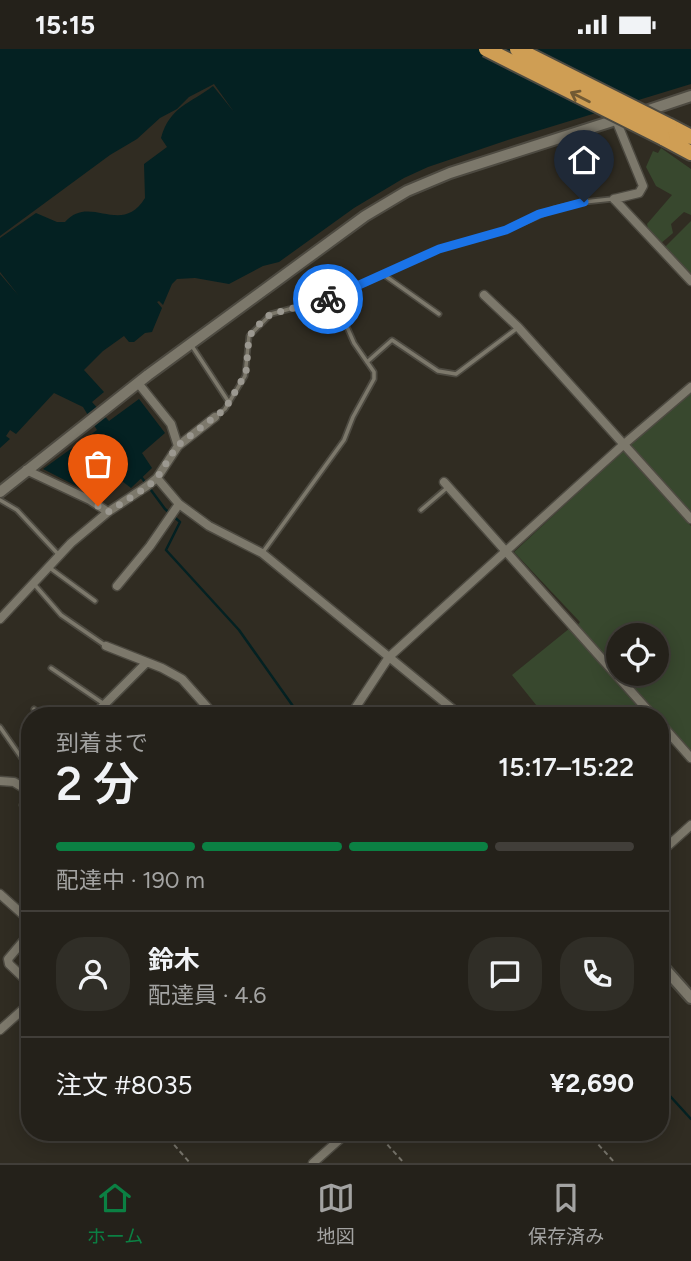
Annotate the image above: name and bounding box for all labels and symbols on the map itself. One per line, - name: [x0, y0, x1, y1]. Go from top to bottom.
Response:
- one-way arrow: [570, 89, 591, 103]
- pin: [554, 130, 614, 202]
- courier: [293, 264, 363, 334]
- pin: [68, 434, 128, 506]

